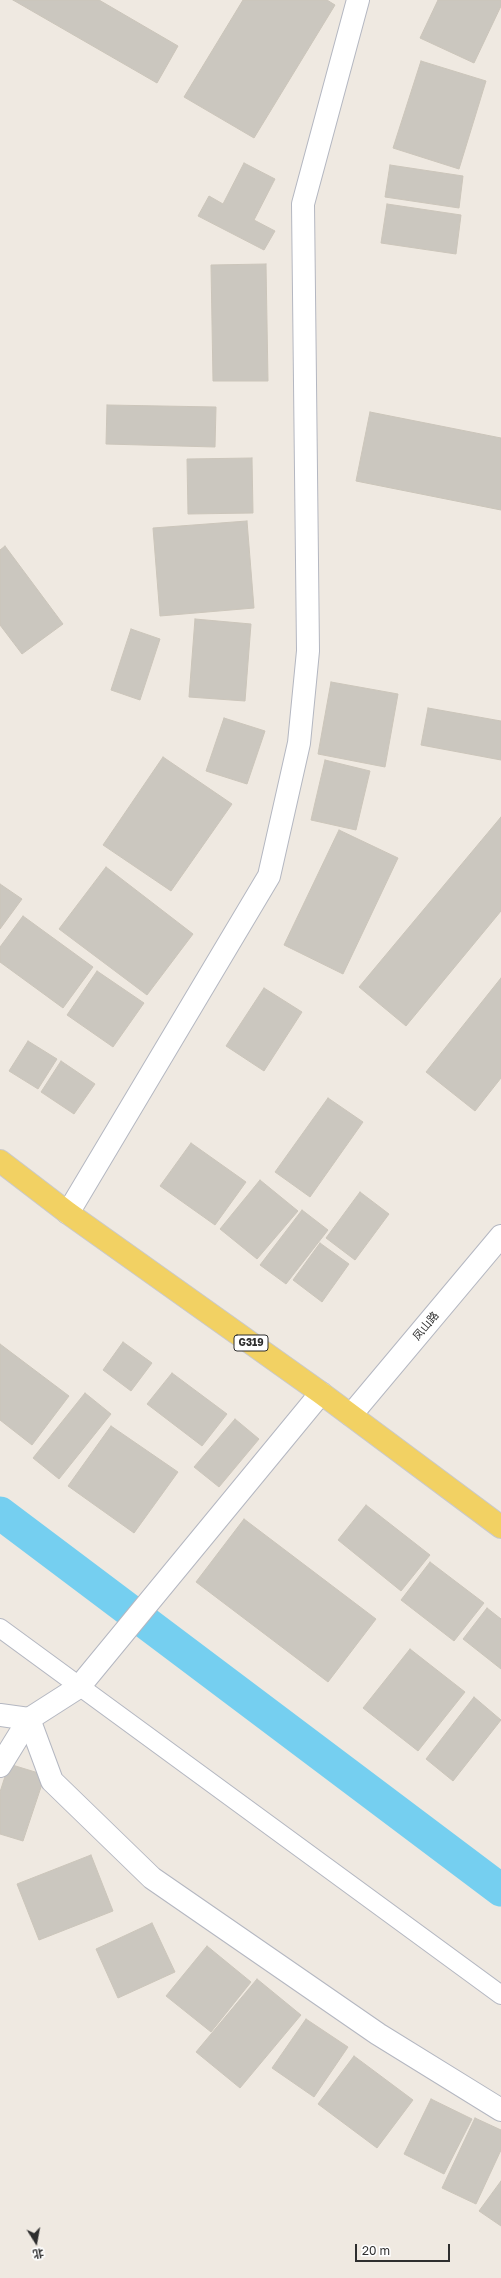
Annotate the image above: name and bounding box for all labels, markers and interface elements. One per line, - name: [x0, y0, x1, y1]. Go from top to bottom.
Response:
- street label: 凤山路: [410, 1309, 442, 1343]
- road number: G319: [234, 1335, 268, 1351]
- north arrow: [16, 2222, 56, 2262]
- scale bar: [357, 2236, 452, 2262]
- text: 20 m: [362, 2243, 390, 2258]
- text: 北: [32, 2247, 45, 2262]

